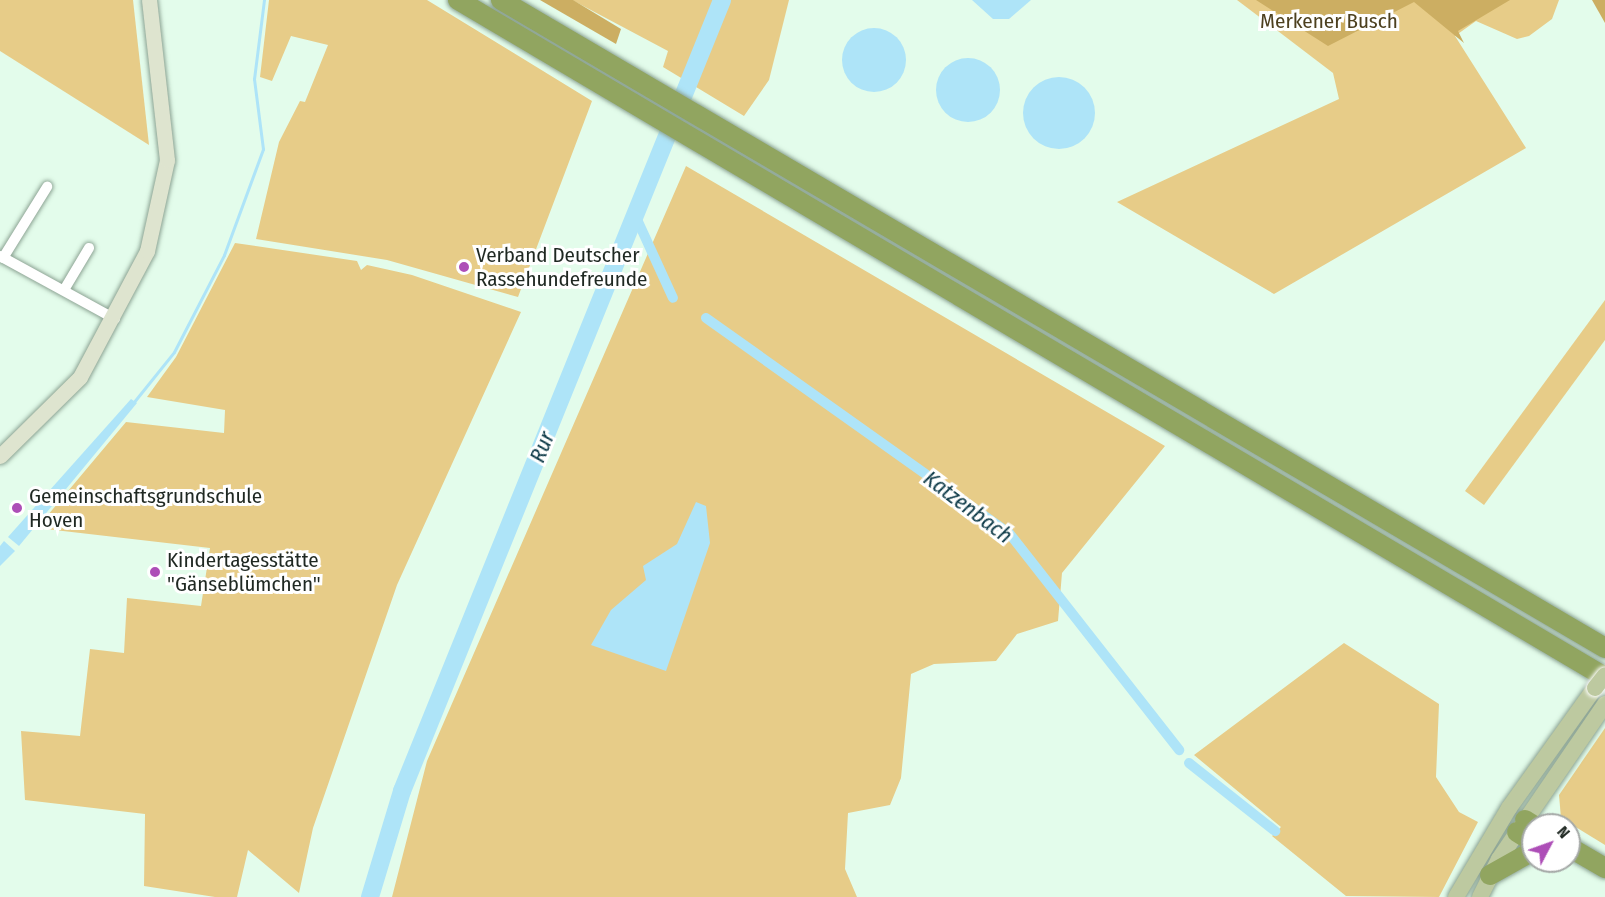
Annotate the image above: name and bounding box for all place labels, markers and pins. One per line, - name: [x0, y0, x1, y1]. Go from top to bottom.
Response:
- place label: Verband Deutscher Rassehundefreunde: [476, 242, 647, 292]
- marker: Verband Deutscher Rassehundefreunde: [457, 260, 471, 274]
- place label: Gemeinschaftsgrundschule Hoven: [29, 483, 262, 533]
- marker: Gemeinschaftsgrundschule Hoven: [10, 501, 24, 515]
- place label: Kindertagesstätte "Gänseblümchen": [167, 547, 321, 597]
- marker: Kindertagesstätte "Gänseblümchen": [148, 565, 162, 579]

